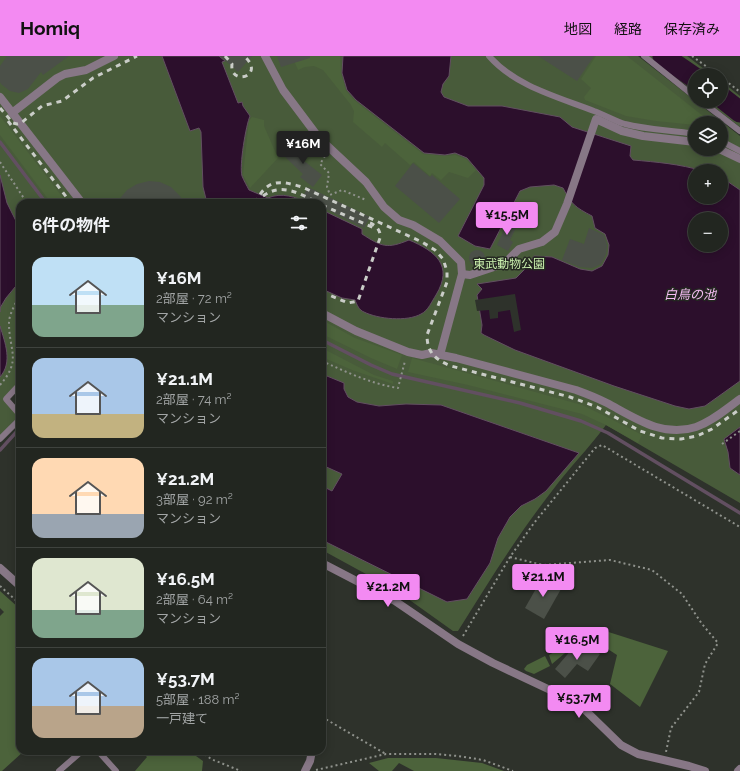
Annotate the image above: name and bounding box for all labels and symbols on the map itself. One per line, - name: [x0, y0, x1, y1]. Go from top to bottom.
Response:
- pin: ¥16M: [279, 131, 327, 165]
- pin: ¥15.5M: [474, 202, 540, 236]
- park label: 東武動物公園: [473, 257, 545, 271]
- water label: 白鳥の池: [664, 287, 718, 302]
- pin: ¥21.1M: [510, 564, 576, 598]
- pin: ¥21.2M: [355, 574, 421, 608]
- pin: ¥16.5M: [544, 627, 610, 661]
- pin: ¥53.7M: [546, 685, 612, 719]

